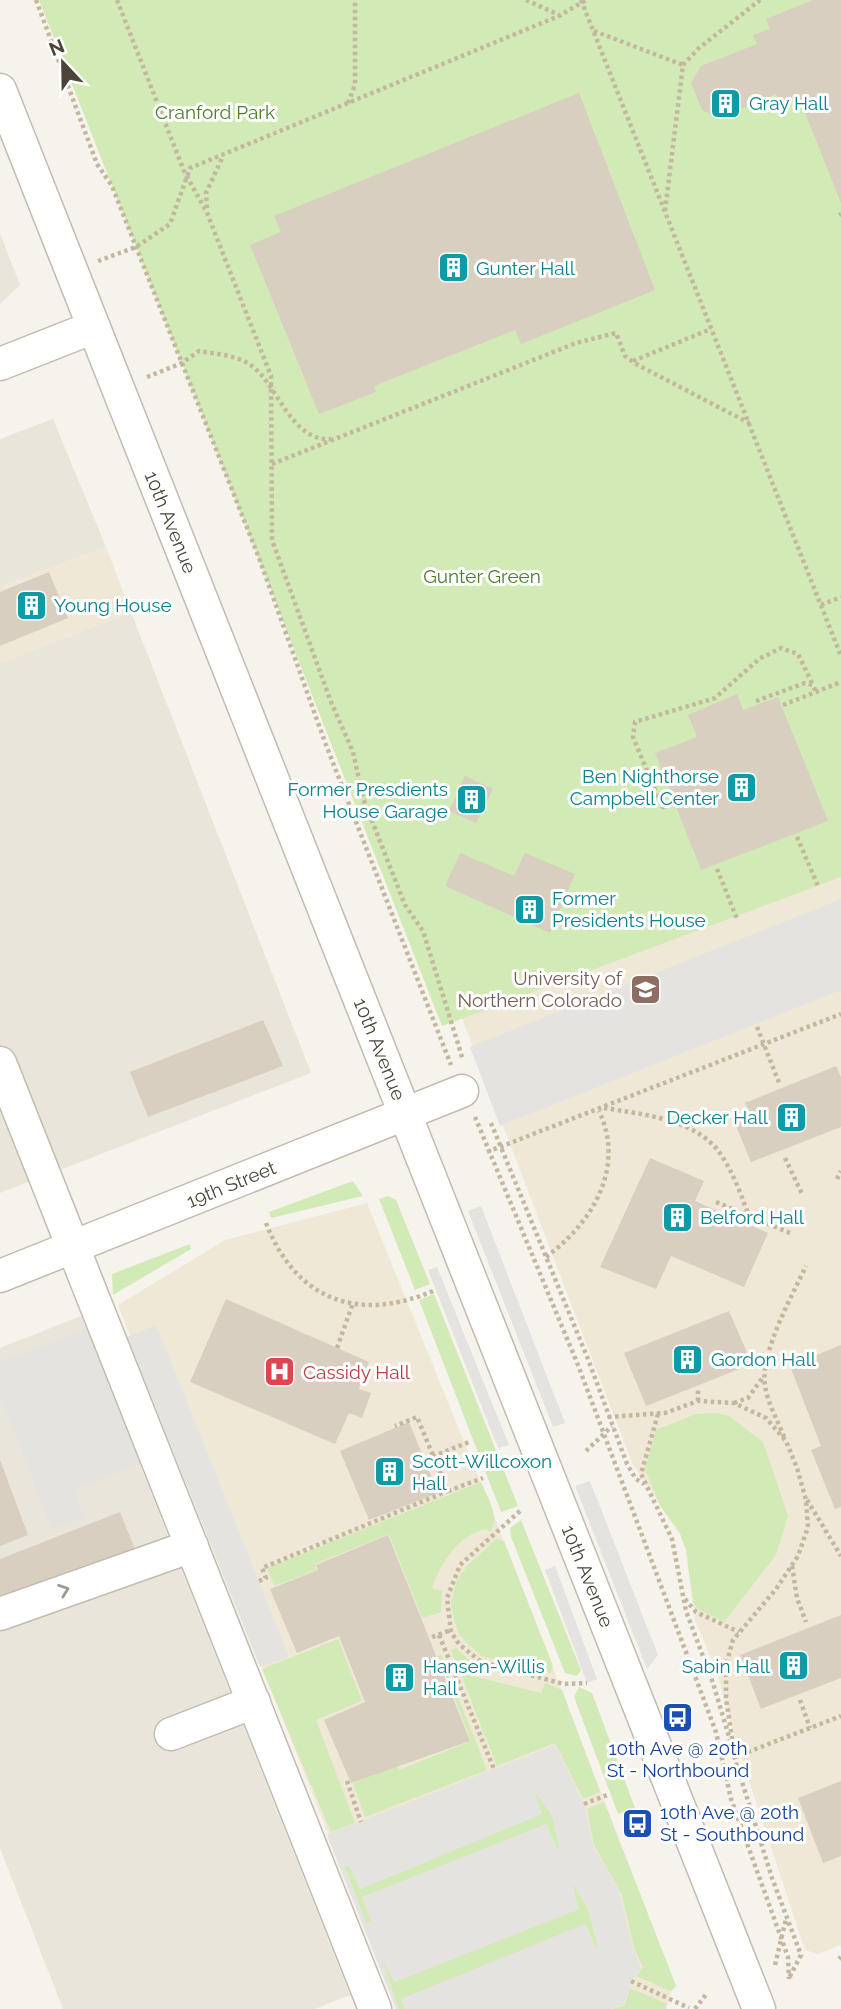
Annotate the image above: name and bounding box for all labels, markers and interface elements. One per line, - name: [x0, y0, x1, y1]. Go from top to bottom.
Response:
- north arrow: [28, 28, 98, 98]
- text: N: [46, 34, 67, 60]
- building icon: Gray Hall: [709, 86, 743, 120]
- place label: Gray Hall: [749, 92, 829, 114]
- park label: Cranford Park: [155, 101, 275, 123]
- building icon: Gunter Hall: [436, 251, 470, 285]
- place label: Gunter Hall: [476, 257, 576, 279]
- street label: 10th Avenue: [141, 468, 201, 576]
- park label: Gunter Green: [423, 565, 541, 587]
- building icon: Young House: [14, 588, 48, 622]
- place label: Young House: [54, 594, 172, 616]
- place label: Ben Nighthorse Campbell Center: [570, 765, 719, 809]
- building icon: Ben Nighthorse Campbell Center: [725, 770, 759, 804]
- place label: Former Presdients House Garage: [288, 778, 448, 822]
- building icon: Former Presdients House Garage: [454, 783, 488, 817]
- place label: Former Presidents House: [552, 887, 706, 931]
- building icon: Former Presidents House: [512, 892, 546, 926]
- place label: University of Northern Colorado: [457, 967, 623, 1011]
- school or university icon: University of Northern Colorado: [628, 972, 662, 1006]
- street label: 10th Avenue: [350, 995, 410, 1103]
- building icon: Decker Hall: [774, 1100, 808, 1134]
- place label: Decker Hall: [666, 1106, 769, 1128]
- street label: 19th Street: [183, 1156, 279, 1212]
- building icon: Belford Hall: [660, 1200, 694, 1234]
- place label: Belford Hall: [700, 1206, 805, 1228]
- building icon: Gordon Hall: [671, 1342, 705, 1376]
- place label: Gordon Hall: [711, 1348, 817, 1370]
- hospital icon: Cassidy Hall: [263, 1355, 297, 1389]
- place label: Cassidy Hall: [303, 1361, 411, 1383]
- place label: Scott-Willcoxon Hall: [412, 1450, 552, 1494]
- building icon: Scott-Willcoxon Hall: [372, 1455, 406, 1489]
- street label: 10th Avenue: [558, 1522, 618, 1630]
- one-way arrow: [57, 1585, 69, 1599]
- building icon: Sabin Hall: [776, 1649, 810, 1683]
- place label: Hansen-Willis Hall: [423, 1655, 545, 1699]
- place label: Sabin Hall: [682, 1655, 771, 1677]
- building icon: Hansen-Willis Hall: [383, 1660, 417, 1694]
- bus stop icon: 10th Ave @ 20th St - Northbound: [661, 1700, 695, 1734]
- place label: 10th Ave @ 20th St - Northbound: [607, 1737, 749, 1781]
- place label: 10th Ave @ 20th St - Southbound: [660, 1801, 804, 1845]
- bus stop icon: 10th Ave @ 20th St - Southbound: [620, 1806, 654, 1840]

